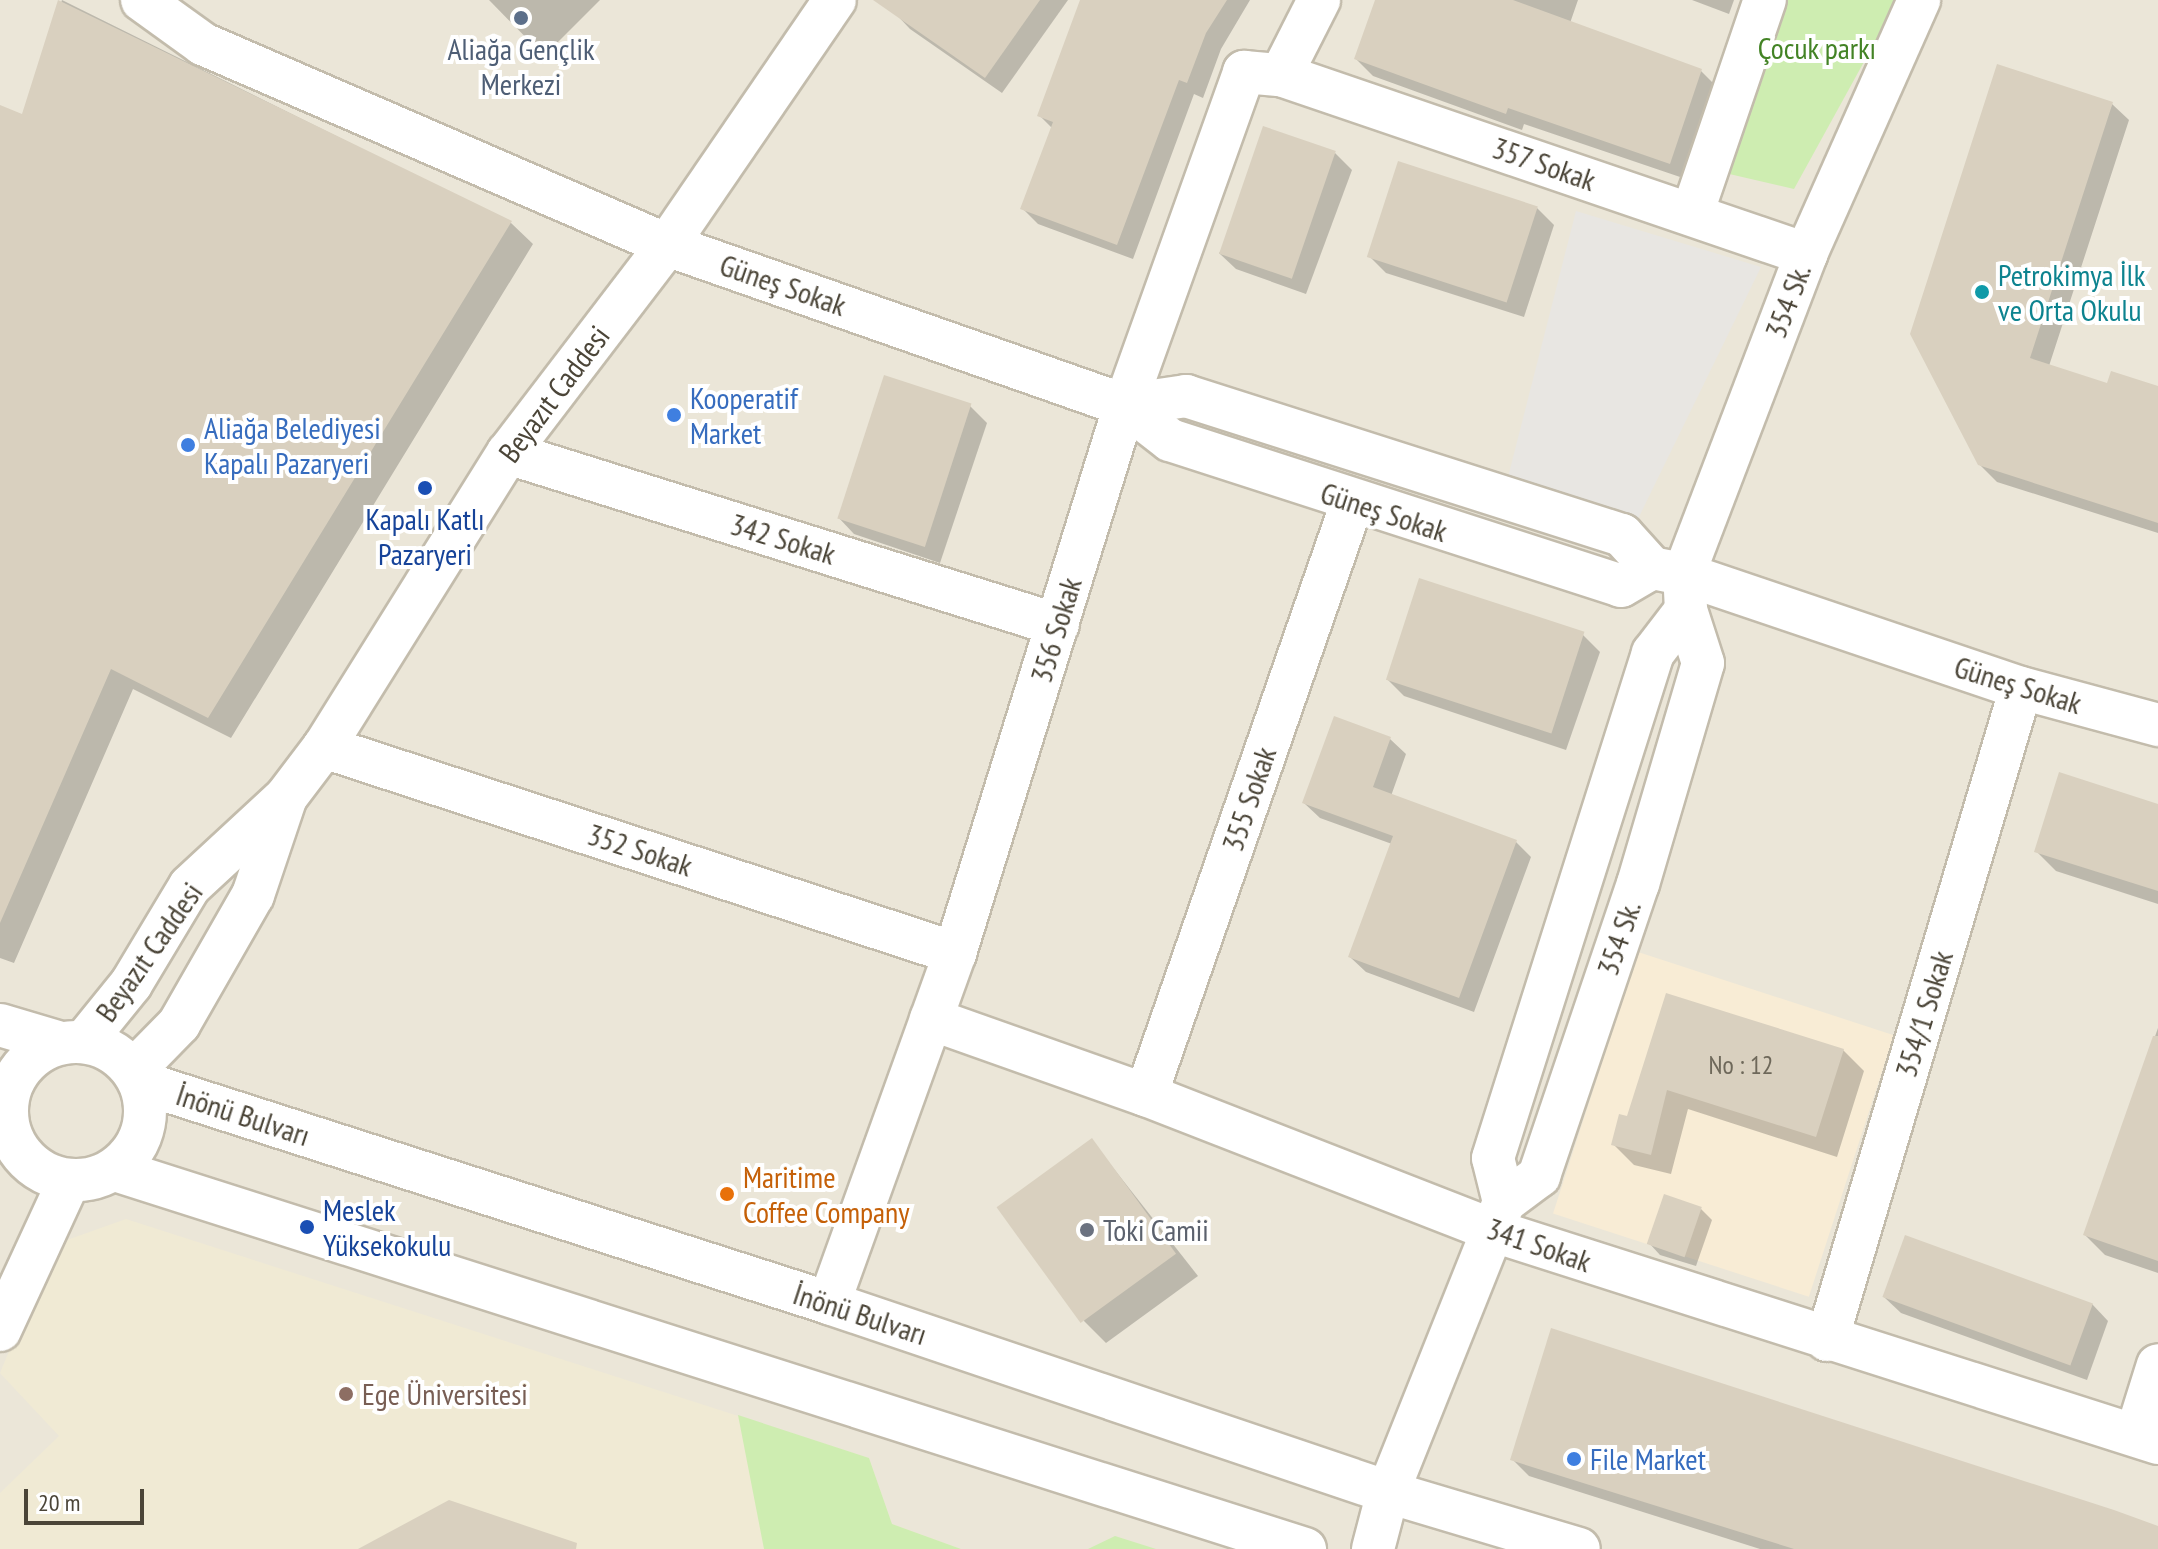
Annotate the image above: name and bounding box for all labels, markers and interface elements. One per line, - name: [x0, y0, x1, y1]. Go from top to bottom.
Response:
- marker: Aliağa Gençlik Merkezi: [512, 9, 530, 27]
- park label: Çocuk parkı: [1758, 30, 1876, 66]
- place label: Aliağa Gençlik Merkezi: [447, 31, 595, 102]
- street label: 357 Sokak: [1487, 129, 1601, 199]
- street label: Güneş Sokak: [715, 247, 851, 323]
- place label: Petrokimya İlk ve Orta Okulu: [1998, 257, 2145, 328]
- street label: 354 Sk.: [1757, 259, 1819, 343]
- marker: Petrokimya İlk ve Orta Okulu: [1973, 283, 1991, 301]
- street label: Beyazıt Caddesi: [491, 319, 617, 469]
- place label: Kooperatif Market: [690, 380, 798, 450]
- marker: Kooperatif Market: [665, 406, 683, 424]
- place label: Aliağa Belediyesi Kapalı Pazaryeri: [204, 410, 381, 480]
- marker: Aliağa Belediyesi Kapalı Pazaryeri: [179, 436, 197, 454]
- street label: Güneş Sokak: [1316, 475, 1452, 549]
- marker: Kapalı Katlı Pazaryeri: [416, 479, 434, 497]
- place label: Kapalı Katlı Pazaryeri: [366, 501, 484, 572]
- street label: 342 Sokak: [726, 506, 840, 572]
- street label: 356 Sokak: [1023, 573, 1089, 687]
- street label: Güneş Sokak: [1950, 649, 2086, 721]
- street label: 355 Sokak: [1214, 742, 1284, 856]
- street label: 352 Sokak: [583, 816, 697, 884]
- street label: Beyazıt Caddesi: [88, 875, 210, 1029]
- street label: 354 Sk.: [1589, 896, 1649, 980]
- street label: 354/1 Sokak: [1888, 946, 1960, 1082]
- house number: No : 12: [1709, 1049, 1773, 1081]
- street label: İnönü Bulvarı: [172, 1077, 314, 1153]
- place label: Maritime Coffee Company: [743, 1159, 910, 1230]
- marker: Maritime Coffee Company: [718, 1185, 736, 1203]
- place label: Meslek Yüksekokulu: [323, 1192, 451, 1262]
- street label: 341 Sokak: [1482, 1210, 1596, 1280]
- place label: Toki Camii: [1103, 1212, 1209, 1248]
- marker: Meslek Yüksekokulu: [298, 1218, 316, 1236]
- marker: Toki Camii: [1078, 1221, 1096, 1239]
- street label: İnönü Bulvarı: [789, 1276, 931, 1352]
- place label: Ege Üniversitesi: [362, 1376, 528, 1412]
- marker: Ege Üniversitesi: [337, 1385, 355, 1403]
- place label: File Market: [1590, 1441, 1706, 1477]
- marker: File Market: [1565, 1450, 1583, 1468]
- scale bar: [28, 1473, 148, 1523]
- text: 20 m: [38, 1487, 80, 1518]

